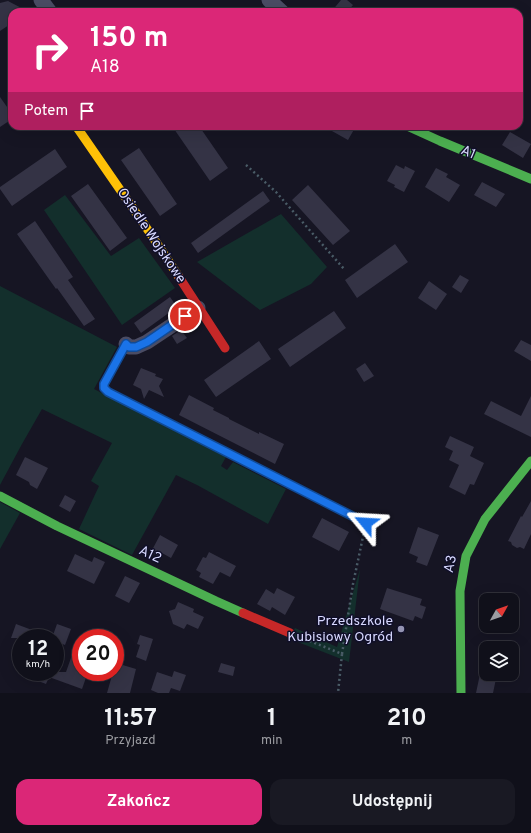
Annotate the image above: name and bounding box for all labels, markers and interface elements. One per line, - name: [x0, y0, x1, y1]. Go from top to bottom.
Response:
- text: 150 m: [90, 21, 168, 57]
- icon: right: [24, 24, 76, 76]
- text: A18: [90, 56, 120, 79]
- icon: arrive: [76, 100, 98, 122]
- text: Potem: [24, 102, 68, 121]
- street label: A1: [458, 142, 478, 164]
- street label: Osiedle Wojskowe: [113, 185, 189, 287]
- pin: [168, 299, 202, 333]
- icon: arrive: [174, 305, 196, 327]
- position arrow: [345, 502, 387, 544]
- street label: A12: [136, 542, 164, 568]
- street label: A3: [441, 553, 461, 575]
- north arrow: [479, 593, 519, 633]
- map controls: [479, 593, 519, 681]
- place label: Przedszkole Kubisiowy Ogród: [287, 613, 393, 646]
- marker: Przedszkole Kubisiowy Ogród: [396, 624, 406, 634]
- speed limit sign: 20: [72, 629, 124, 681]
- text: 12: [28, 637, 48, 663]
- button: layers: [479, 641, 519, 681]
- text: km/h: [26, 658, 50, 671]
- text: 11:57: [104, 704, 157, 734]
- text: 1: [267, 704, 277, 734]
- text: 210: [387, 704, 427, 734]
- text: Przyjazd: [105, 733, 156, 749]
- text: min: [261, 733, 283, 749]
- text: m: [401, 733, 412, 749]
- button: Zakończ: [16, 779, 262, 825]
- button: Udostępnij: [270, 779, 515, 825]

